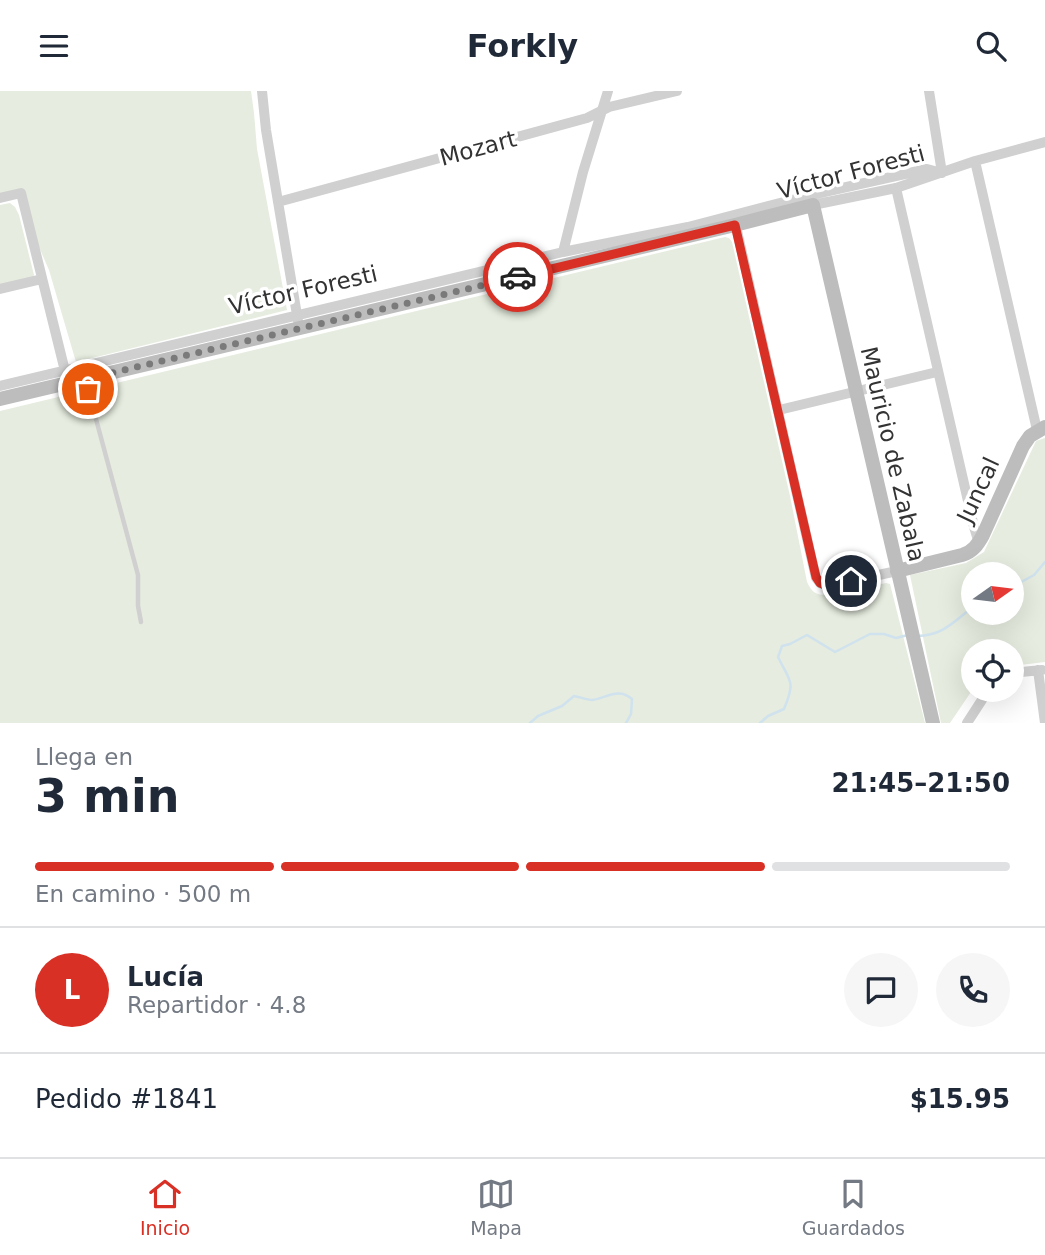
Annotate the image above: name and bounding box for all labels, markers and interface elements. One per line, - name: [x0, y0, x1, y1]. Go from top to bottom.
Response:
- icon: menu: [35, 27, 73, 65]
- text: Forkly: [467, 27, 578, 65]
- icon: search: [972, 27, 1010, 65]
- street label: Mozart: [437, 125, 519, 171]
- street label: Víctor Foresti: [774, 140, 928, 204]
- courier: [483, 242, 553, 312]
- icon: car: [499, 258, 537, 296]
- street label: Víctor Foresti: [226, 260, 380, 320]
- street label: Mauricio de Zabala: [856, 344, 930, 564]
- pin: [58, 359, 118, 419]
- icon: bag: [69, 370, 107, 408]
- street label: Juncal: [951, 453, 1004, 529]
- pin: [821, 551, 881, 611]
- icon: home: [832, 562, 870, 600]
- north arrow: [961, 562, 1024, 625]
- map controls: [961, 562, 1024, 702]
- button: locate: [961, 639, 1024, 702]
- text: Llega en: [35, 744, 133, 770]
- text: 21:45–21:50: [831, 768, 1010, 798]
- text: 3 min: [35, 769, 179, 823]
- text: En camino · 500 m: [35, 881, 251, 907]
- button: chat: [844, 953, 918, 1027]
- button: phone: [936, 953, 1010, 1027]
- text: Lucía: [127, 962, 204, 992]
- text: L: [64, 975, 80, 1005]
- text: Repartidor · 4.8: [127, 992, 306, 1018]
- text: Pedido #1841: [35, 1084, 218, 1114]
- text: $15.95: [910, 1084, 1010, 1114]
- tab: Inicio: [140, 1175, 190, 1239]
- tab: Mapa: [470, 1175, 522, 1239]
- tab: Guardados: [802, 1175, 905, 1239]

